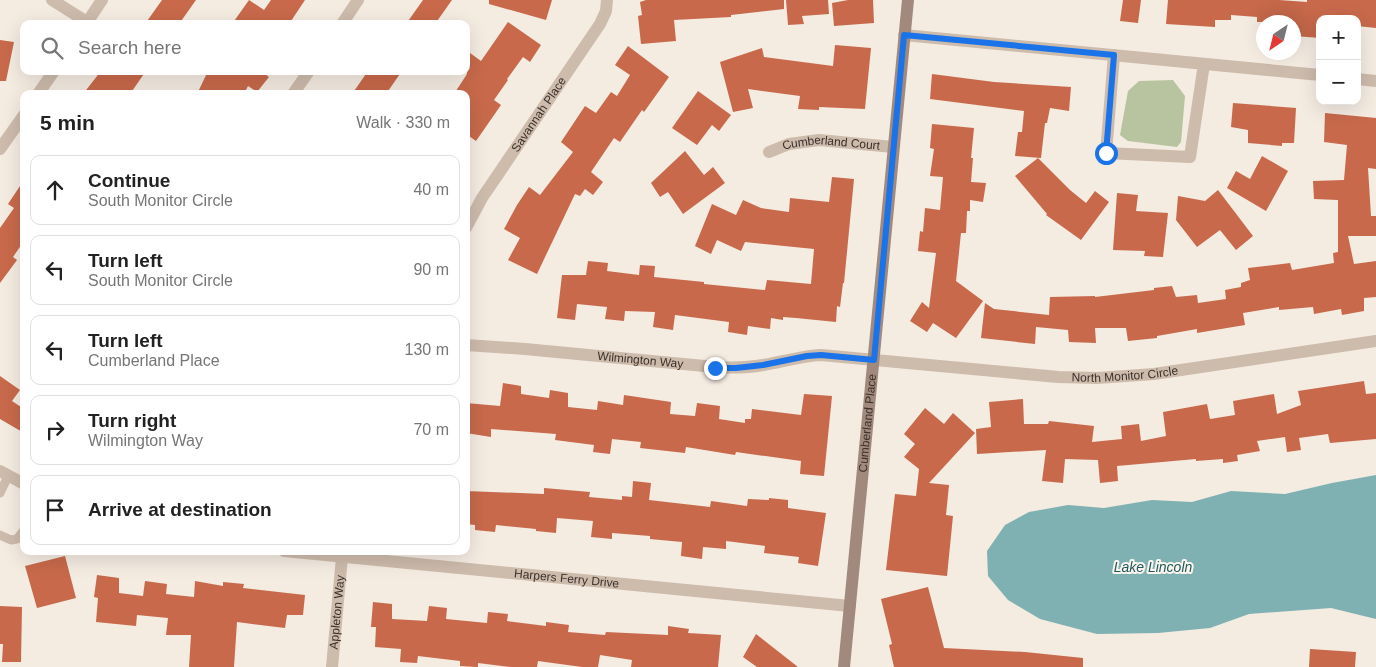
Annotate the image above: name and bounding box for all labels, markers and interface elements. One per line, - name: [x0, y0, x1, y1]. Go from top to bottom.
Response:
- north arrow: [1256, 15, 1301, 60]
- map controls: [1316, 15, 1361, 105]
- button: +: [1316, 15, 1361, 60]
- search box: [20, 20, 470, 75]
- icon: search: [38, 34, 66, 62]
- text: Search here: [78, 37, 182, 58]
- button: −: [1316, 60, 1361, 105]
- street label: Savannah Place: [508, 74, 569, 155]
- text: 5 min: [40, 111, 95, 134]
- text: Walk · 330 m: [356, 114, 450, 131]
- street label: Cumberland Court: [780, 133, 881, 153]
- route start: [1095, 142, 1118, 165]
- text: Continue: [88, 170, 170, 191]
- icon: ahead: [41, 176, 69, 204]
- text: 40 m: [413, 181, 449, 198]
- text: South Monitor Circle: [88, 192, 233, 209]
- text: Turn left: [88, 250, 163, 271]
- icon: left: [41, 256, 69, 284]
- text: 90 m: [413, 261, 449, 278]
- text: South Monitor Circle: [88, 272, 233, 289]
- text: Turn left: [88, 330, 163, 351]
- icon: left: [41, 336, 69, 364]
- text: 130 m: [405, 341, 449, 358]
- street label: Wilmington Way: [597, 349, 684, 371]
- text: Cumberland Place: [88, 352, 220, 369]
- route end: [704, 357, 727, 380]
- street label: North Monitor Circle: [1071, 363, 1179, 385]
- street label: Cumberland Place: [856, 373, 879, 473]
- text: Turn right: [88, 410, 176, 431]
- icon: right: [41, 416, 69, 444]
- text: 70 m: [413, 421, 449, 438]
- text: Wilmington Way: [88, 432, 203, 449]
- icon: arrive: [41, 496, 69, 524]
- text: Arrive at destination: [88, 499, 272, 520]
- water label: Lake Lincoln: [1114, 559, 1193, 575]
- street label: Harpers Ferry Drive: [513, 566, 620, 591]
- street label: Appleton Way: [327, 575, 347, 650]

